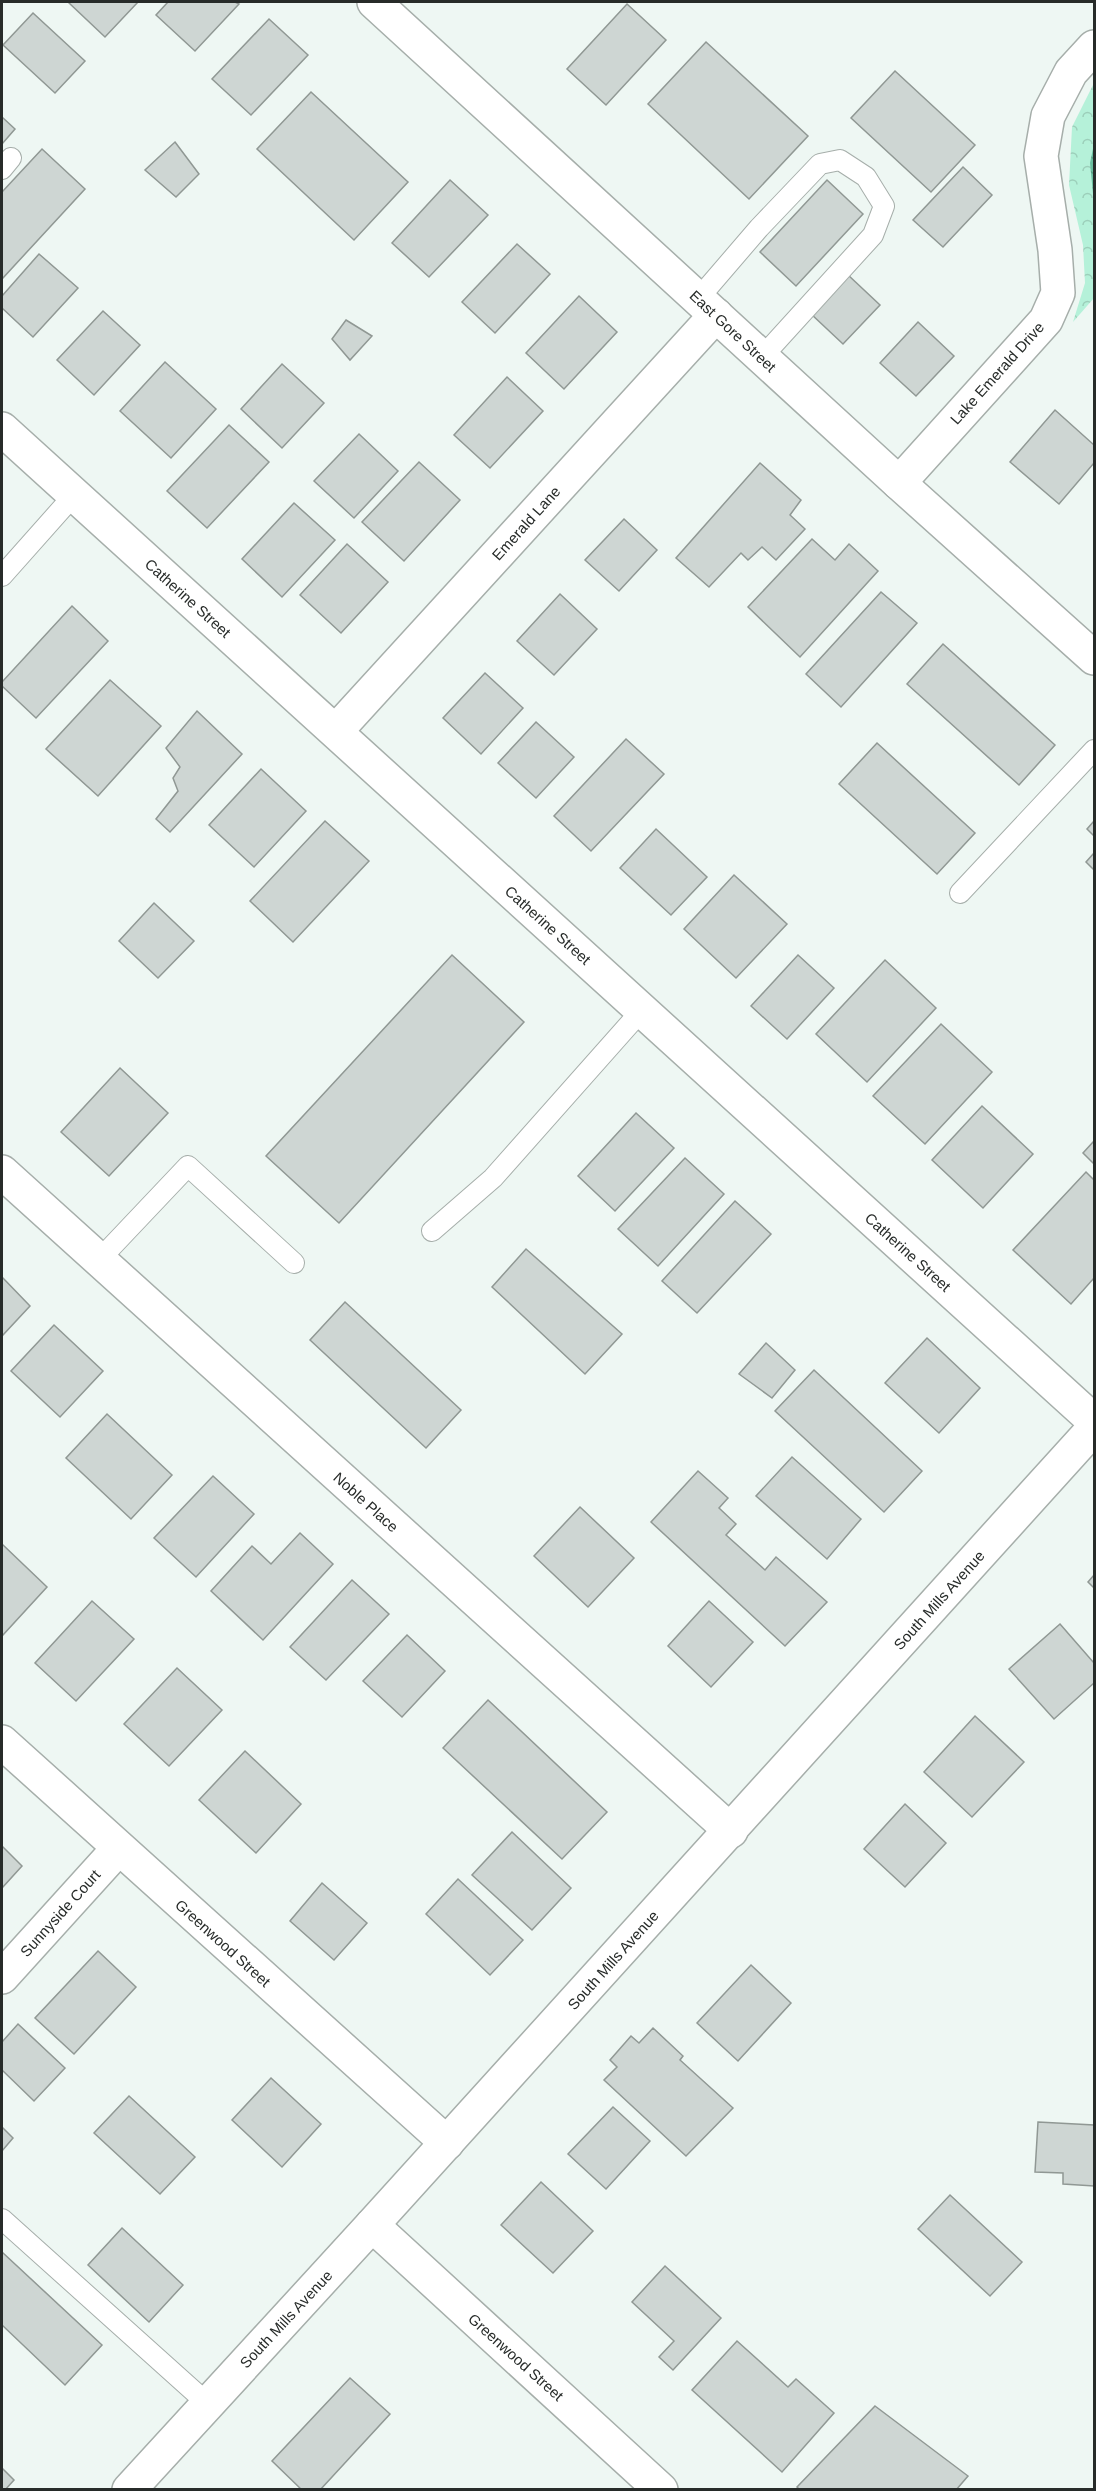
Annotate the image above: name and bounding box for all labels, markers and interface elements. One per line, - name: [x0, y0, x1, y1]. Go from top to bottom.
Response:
- street label: East Gore Street: [686, 287, 780, 376]
- street label: Lake Emerald Drive: [947, 318, 1047, 428]
- street label: Emerald Lane: [488, 483, 564, 563]
- street label: Catherine Street: [142, 555, 235, 641]
- street label: Catherine Street: [502, 882, 595, 968]
- street label: Catherine Street: [862, 1209, 955, 1295]
- street label: Noble Place: [330, 1469, 402, 1535]
- street label: South Mills Avenue: [890, 1547, 988, 1653]
- street label: Sunnyside Court: [17, 1865, 104, 1960]
- street label: Greenwood Street: [172, 1896, 275, 1991]
- street label: South Mills Avenue: [564, 1907, 662, 2013]
- street label: South Mills Avenue: [236, 2267, 336, 2371]
- street label: Greenwood Street: [465, 2310, 568, 2405]

